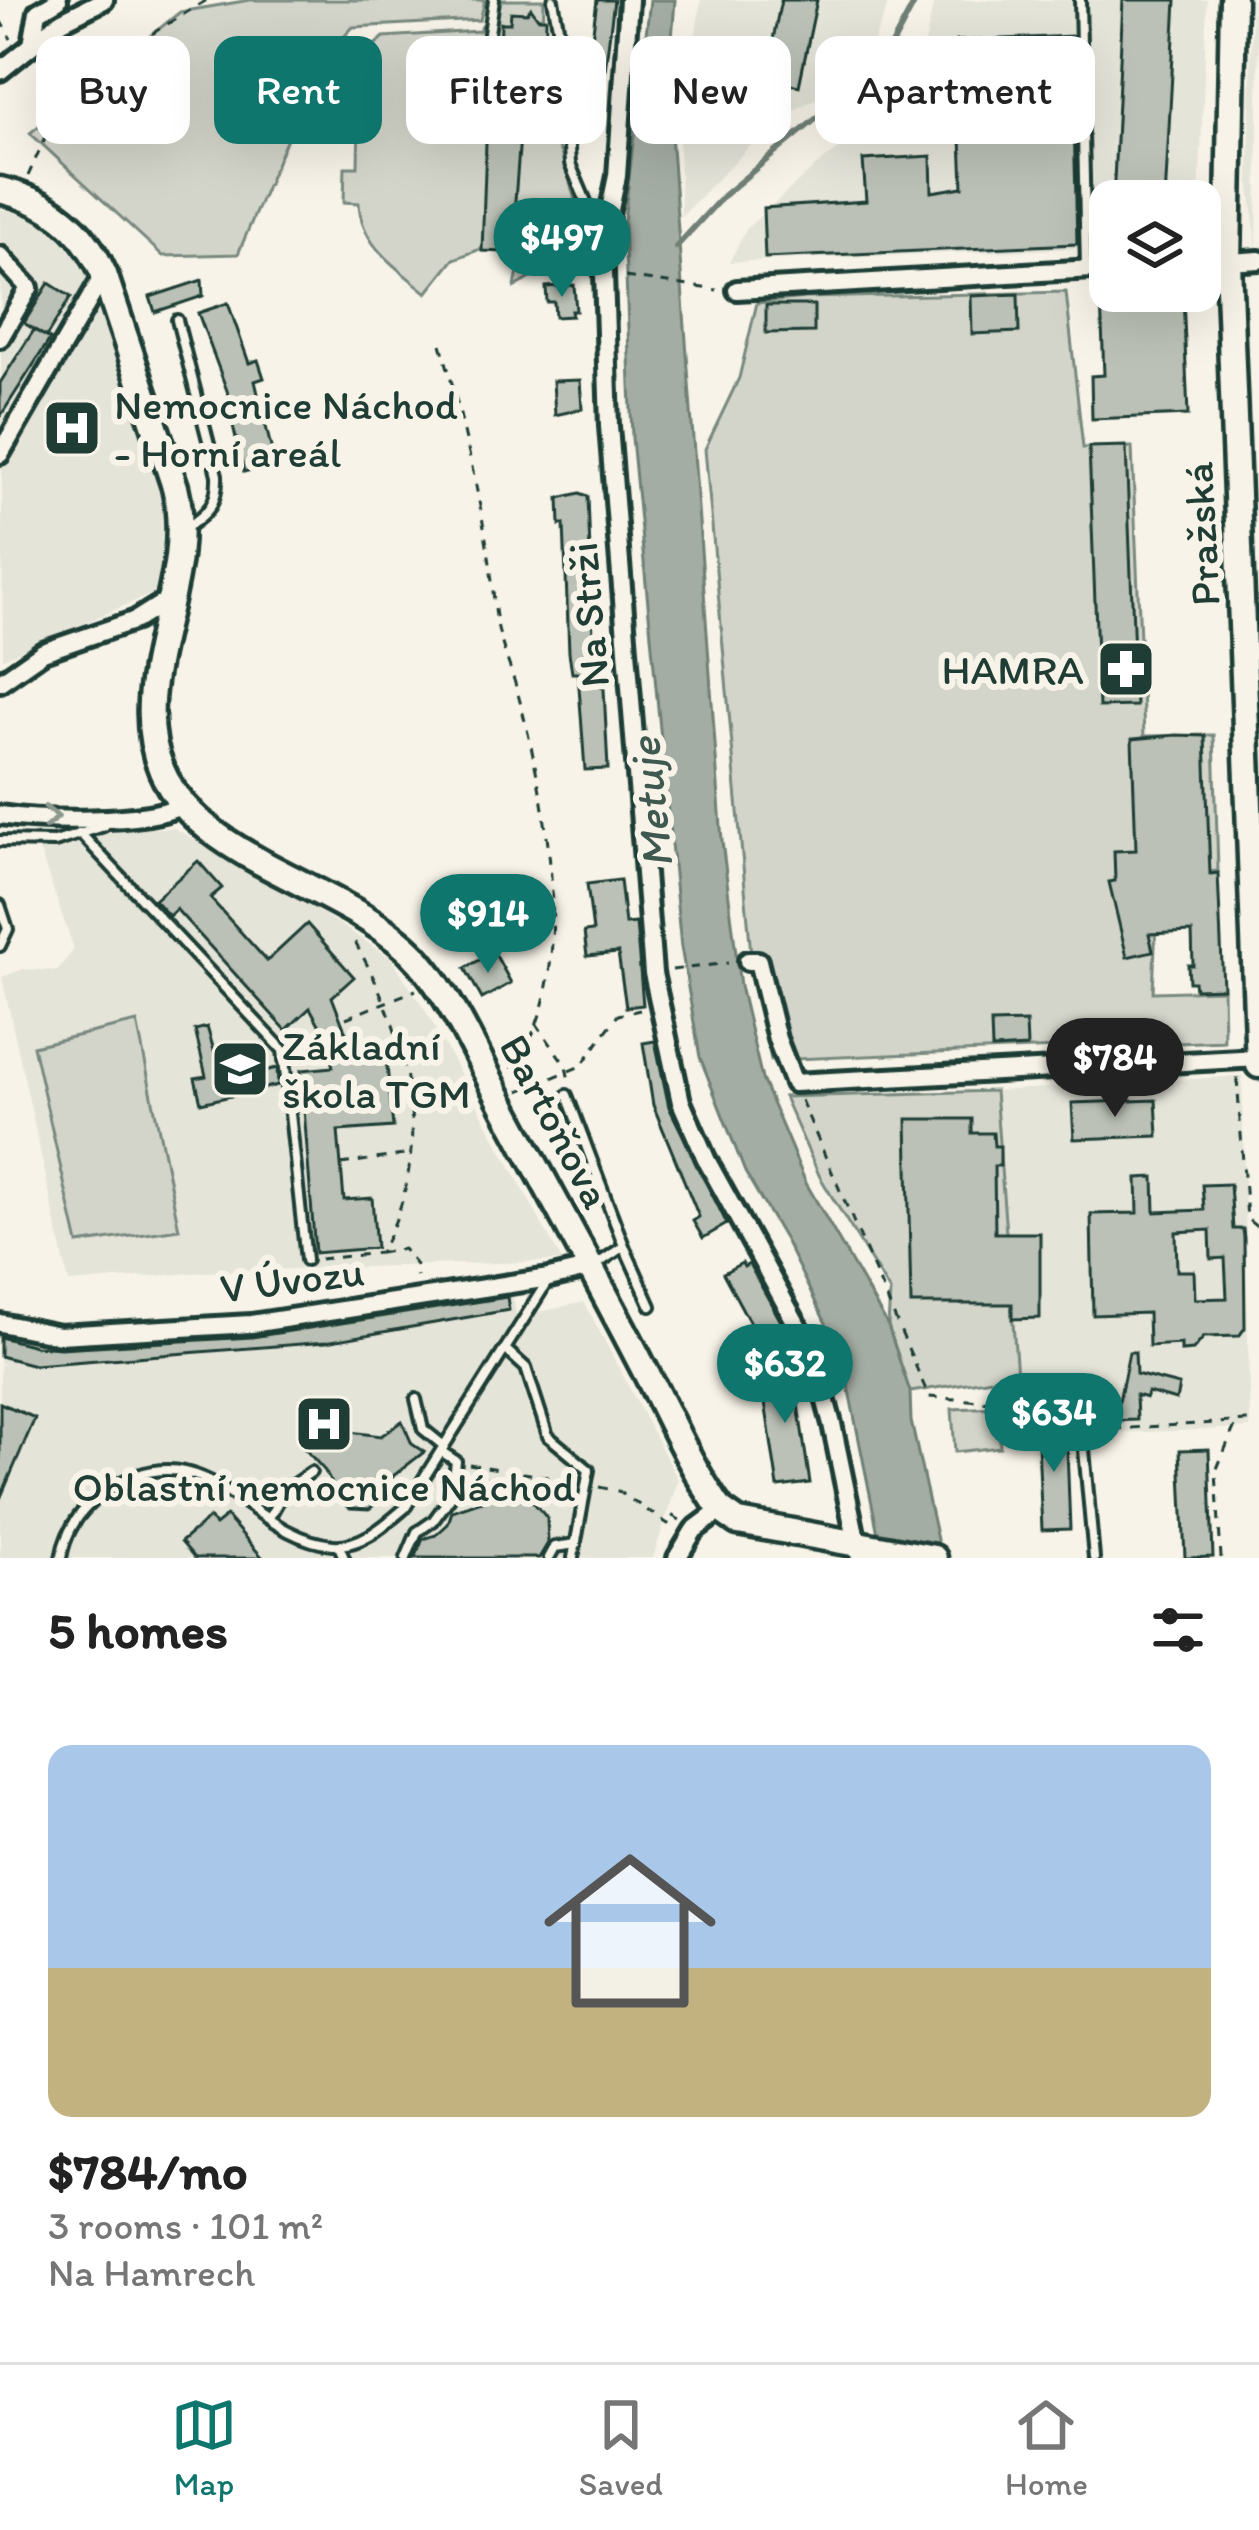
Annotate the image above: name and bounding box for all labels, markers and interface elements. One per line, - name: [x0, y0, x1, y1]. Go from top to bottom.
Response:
- chip: Buy: [36, 36, 190, 144]
- chip: Rent: [214, 36, 382, 144]
- chip: Filters: [406, 36, 606, 144]
- chip: New: [630, 36, 791, 144]
- chip: Apartment: [815, 36, 1095, 144]
- map controls: [1089, 180, 1221, 312]
- button: layers: [1089, 180, 1221, 312]
- pin: $497: [491, 198, 633, 300]
- text: $497: [521, 213, 603, 260]
- place label: Nemocnice Náchod - Horní areál: [114, 379, 458, 478]
- hospital icon: Nemocnice Náchod - Horní areál: [41, 397, 103, 459]
- street label: Pražská: [1172, 460, 1231, 607]
- street label: Na Strži: [557, 540, 620, 689]
- pharmacy icon: HAMRA: [1095, 638, 1157, 700]
- place label: HAMRA: [941, 644, 1084, 695]
- water label: Metuje: [616, 733, 684, 871]
- one-way arrow: [43, 804, 61, 830]
- pin: $914: [417, 874, 559, 976]
- text: $914: [447, 889, 529, 936]
- pin: $784: [1044, 1018, 1186, 1120]
- place label: Základní škola TGM: [282, 1020, 471, 1119]
- street label: Bartoňova: [489, 1026, 623, 1217]
- text: $784: [1073, 1033, 1157, 1080]
- school or university icon: Základní škola TGM: [209, 1038, 271, 1100]
- street label: V Úvozu: [217, 1245, 367, 1314]
- pin: $632: [714, 1324, 856, 1426]
- text: $632: [744, 1339, 826, 1386]
- pin: $634: [983, 1373, 1125, 1475]
- text: $634: [1011, 1388, 1097, 1435]
- hospital icon: Oblastní nemocnice Náchod: [293, 1393, 355, 1455]
- place label: Oblastní nemocnice Náchod: [73, 1461, 575, 1512]
- icon: filters: [1145, 1597, 1211, 1663]
- text: 5 homes: [48, 1600, 228, 1661]
- icon: home: [522, 1823, 738, 2039]
- text: $784/mo: [48, 2141, 248, 2202]
- text: 3 rooms · 101 m²: [48, 2202, 323, 2249]
- text: Na Hamrech: [48, 2249, 255, 2296]
- tab: Map: [171, 2392, 237, 2503]
- tab: Saved: [579, 2392, 663, 2503]
- tab: Home: [1005, 2392, 1088, 2503]

